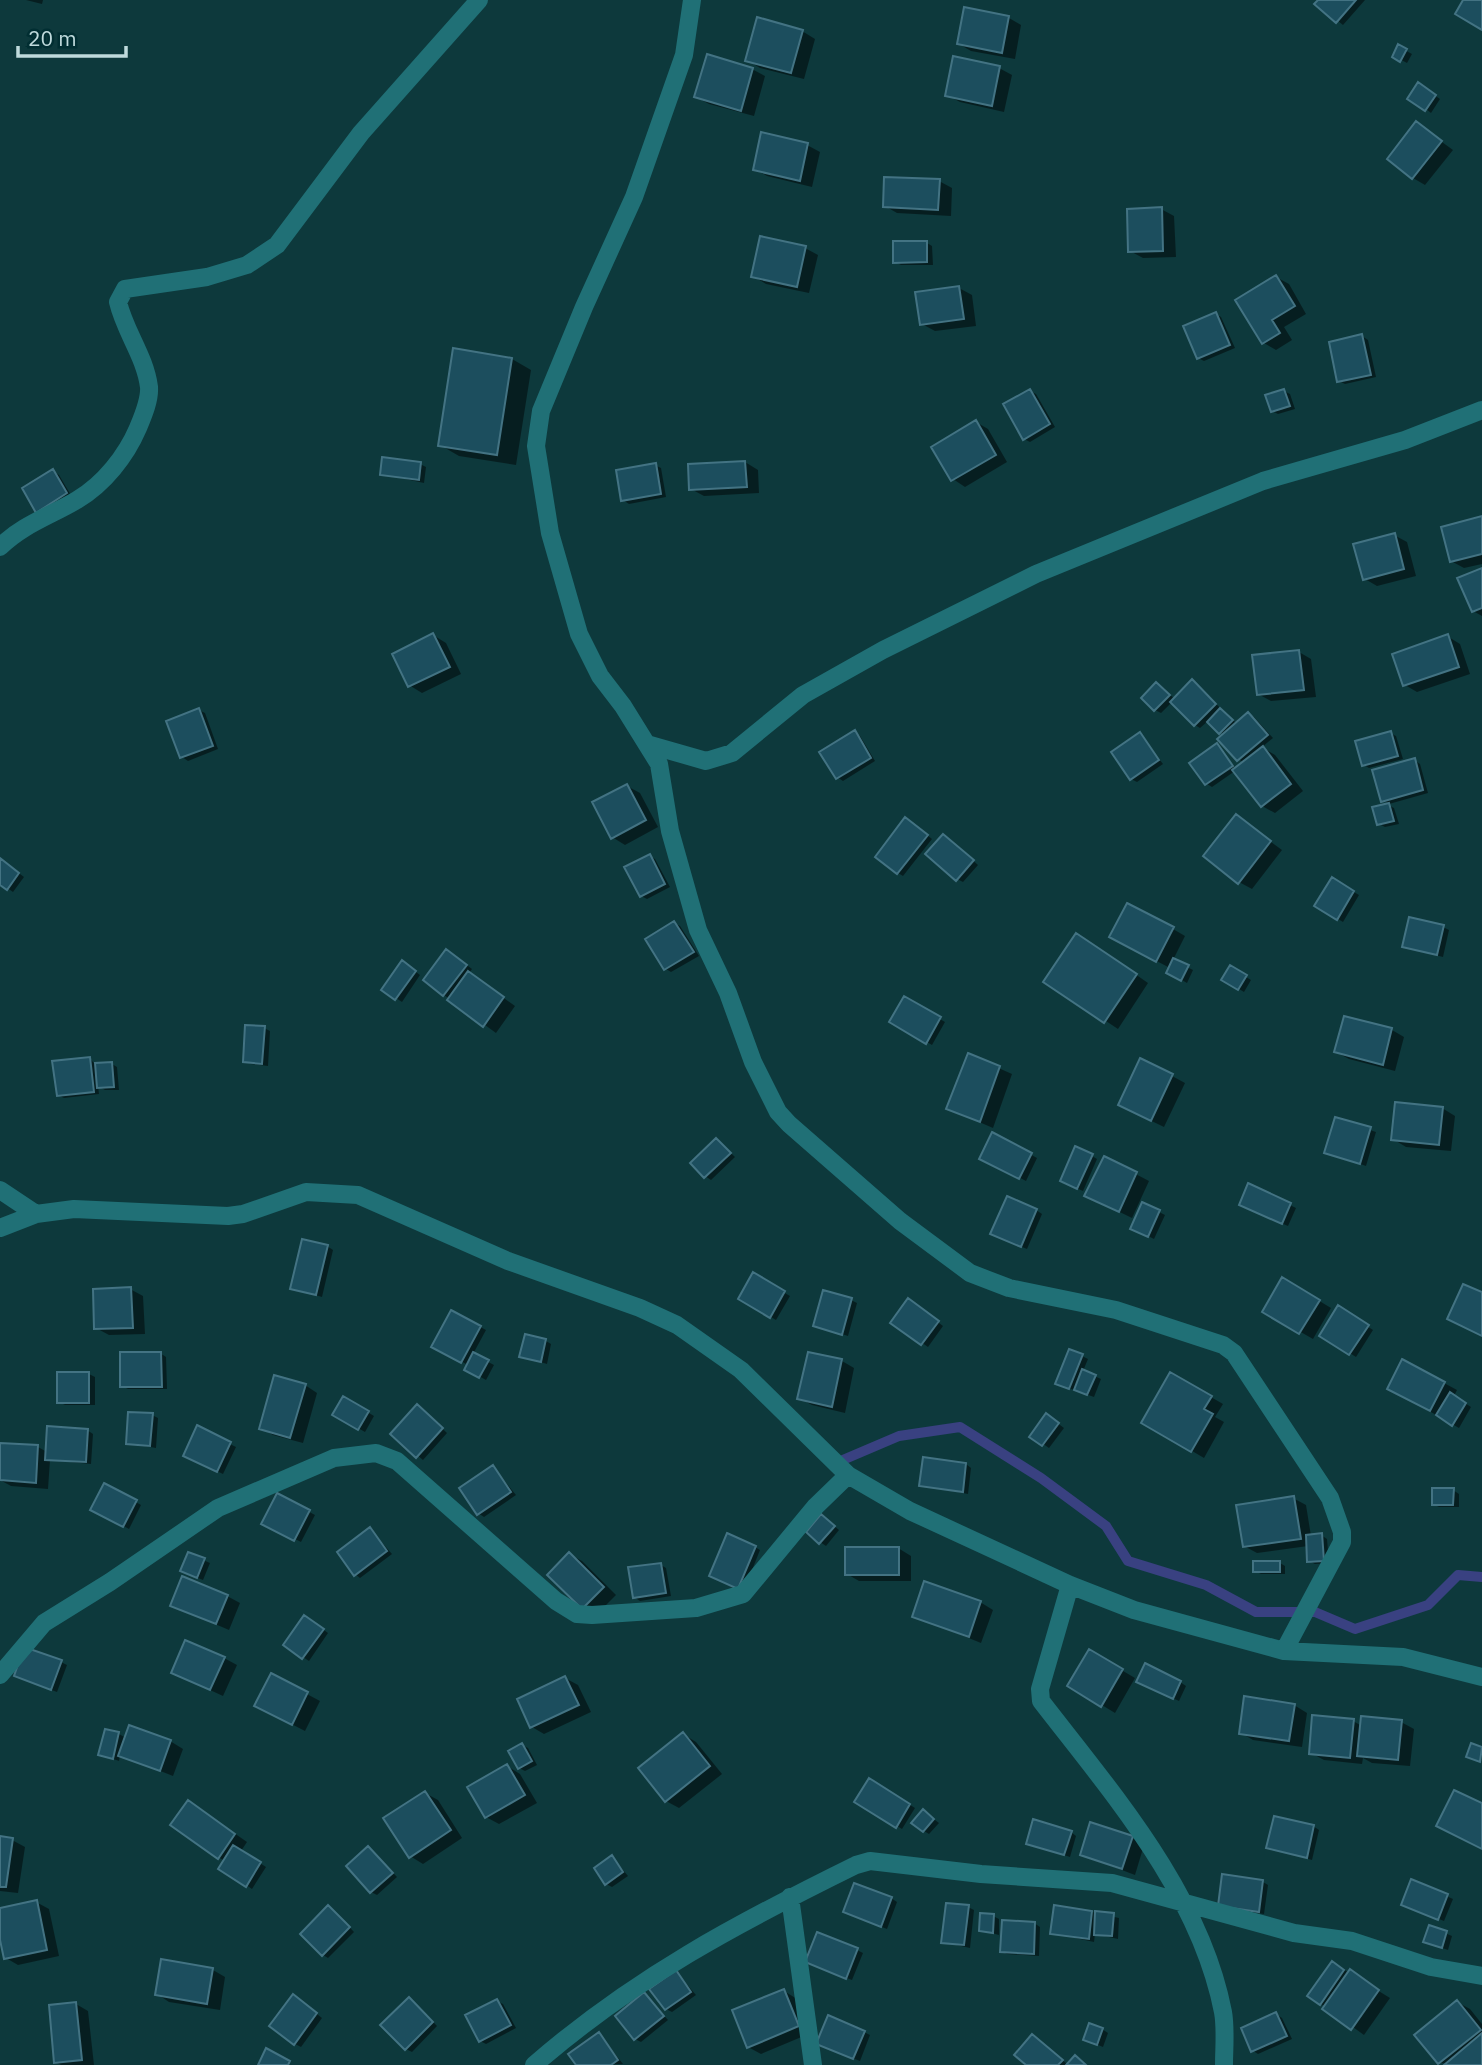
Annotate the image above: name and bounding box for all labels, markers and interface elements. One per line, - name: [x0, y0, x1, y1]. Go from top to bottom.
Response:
- scale bar: [18, 14, 126, 58]
- text: 20 m: [28, 24, 77, 52]

